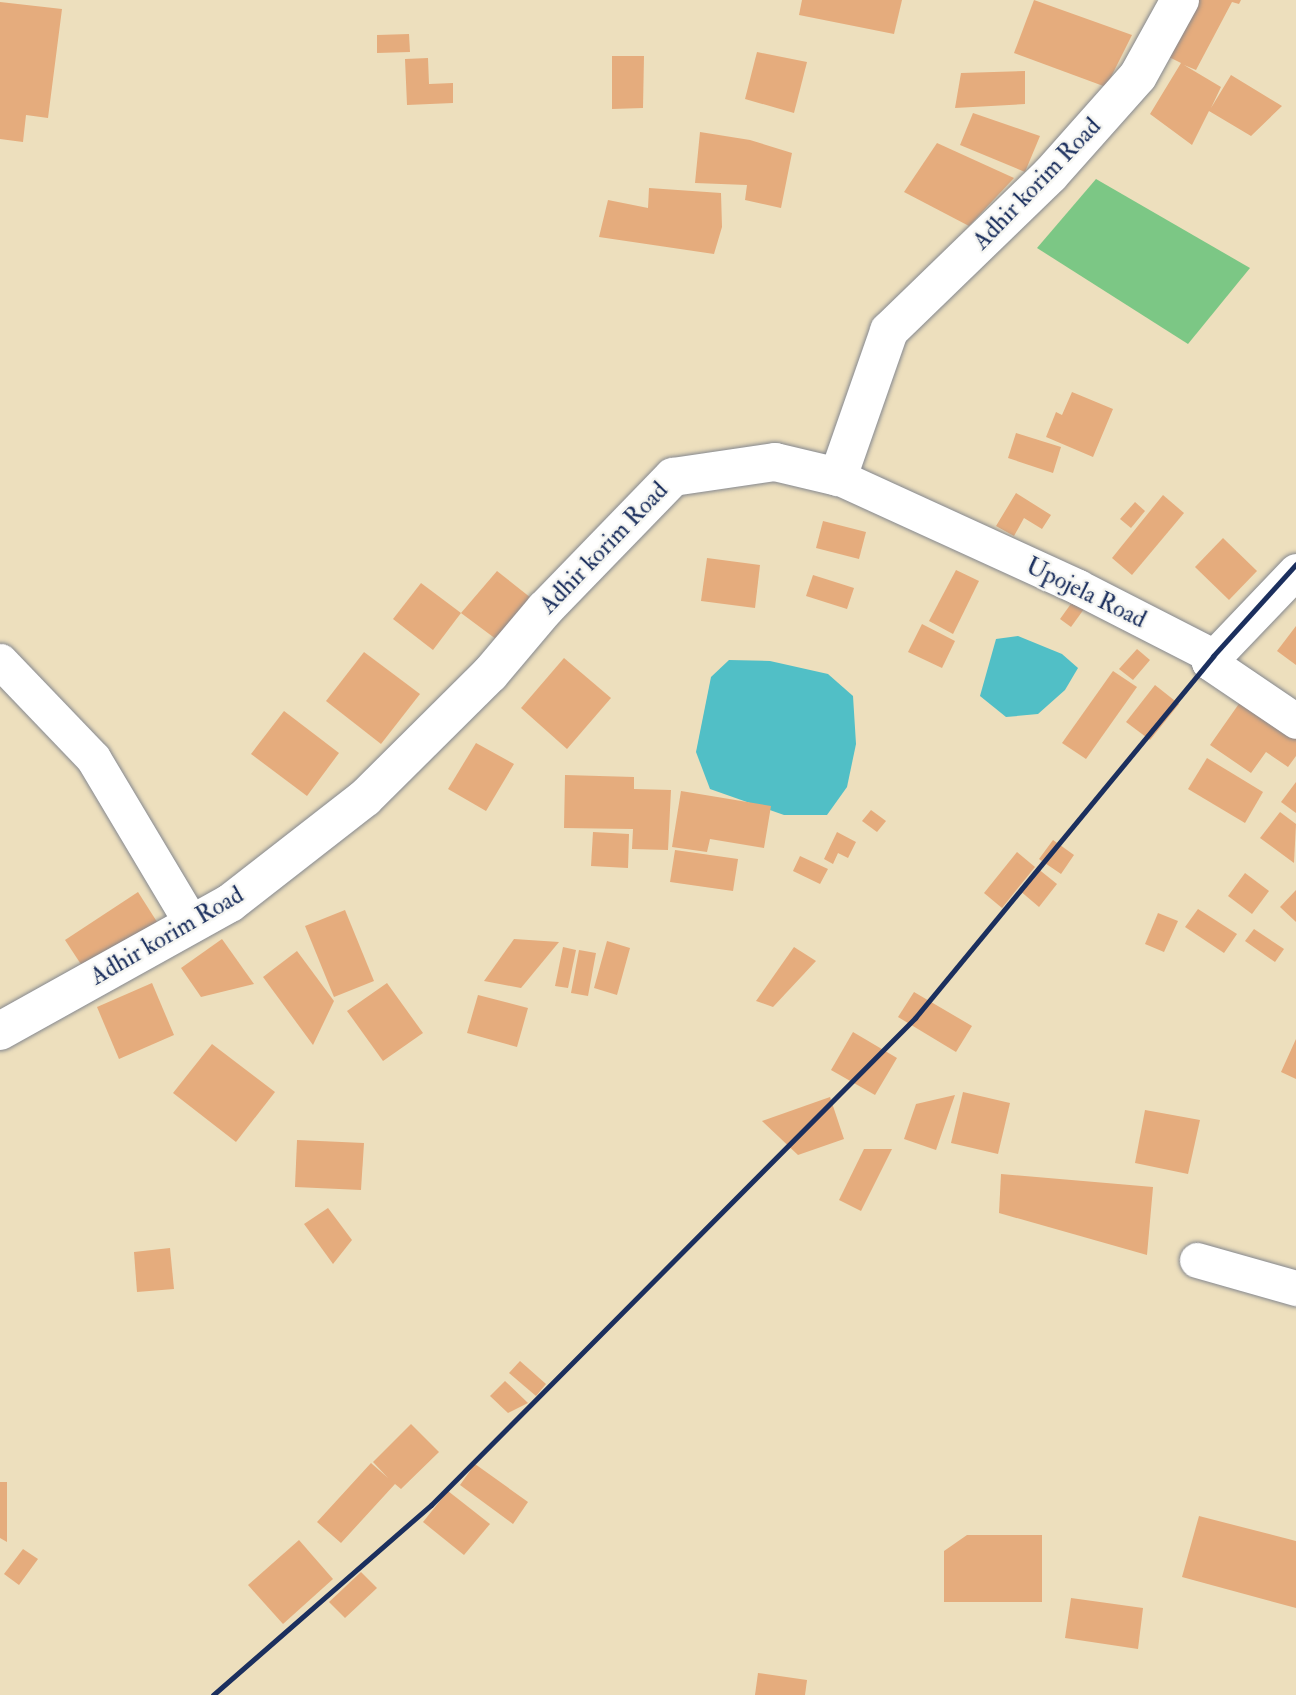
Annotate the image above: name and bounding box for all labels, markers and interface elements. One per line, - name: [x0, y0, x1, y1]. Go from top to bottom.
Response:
- street label: Adhir korim Road: [967, 112, 1107, 256]
- street label: Adhir korim Road: [534, 476, 674, 620]
- street label: Upojela Road: [1021, 552, 1151, 634]
- street label: Adhir korim Road: [85, 881, 249, 991]

